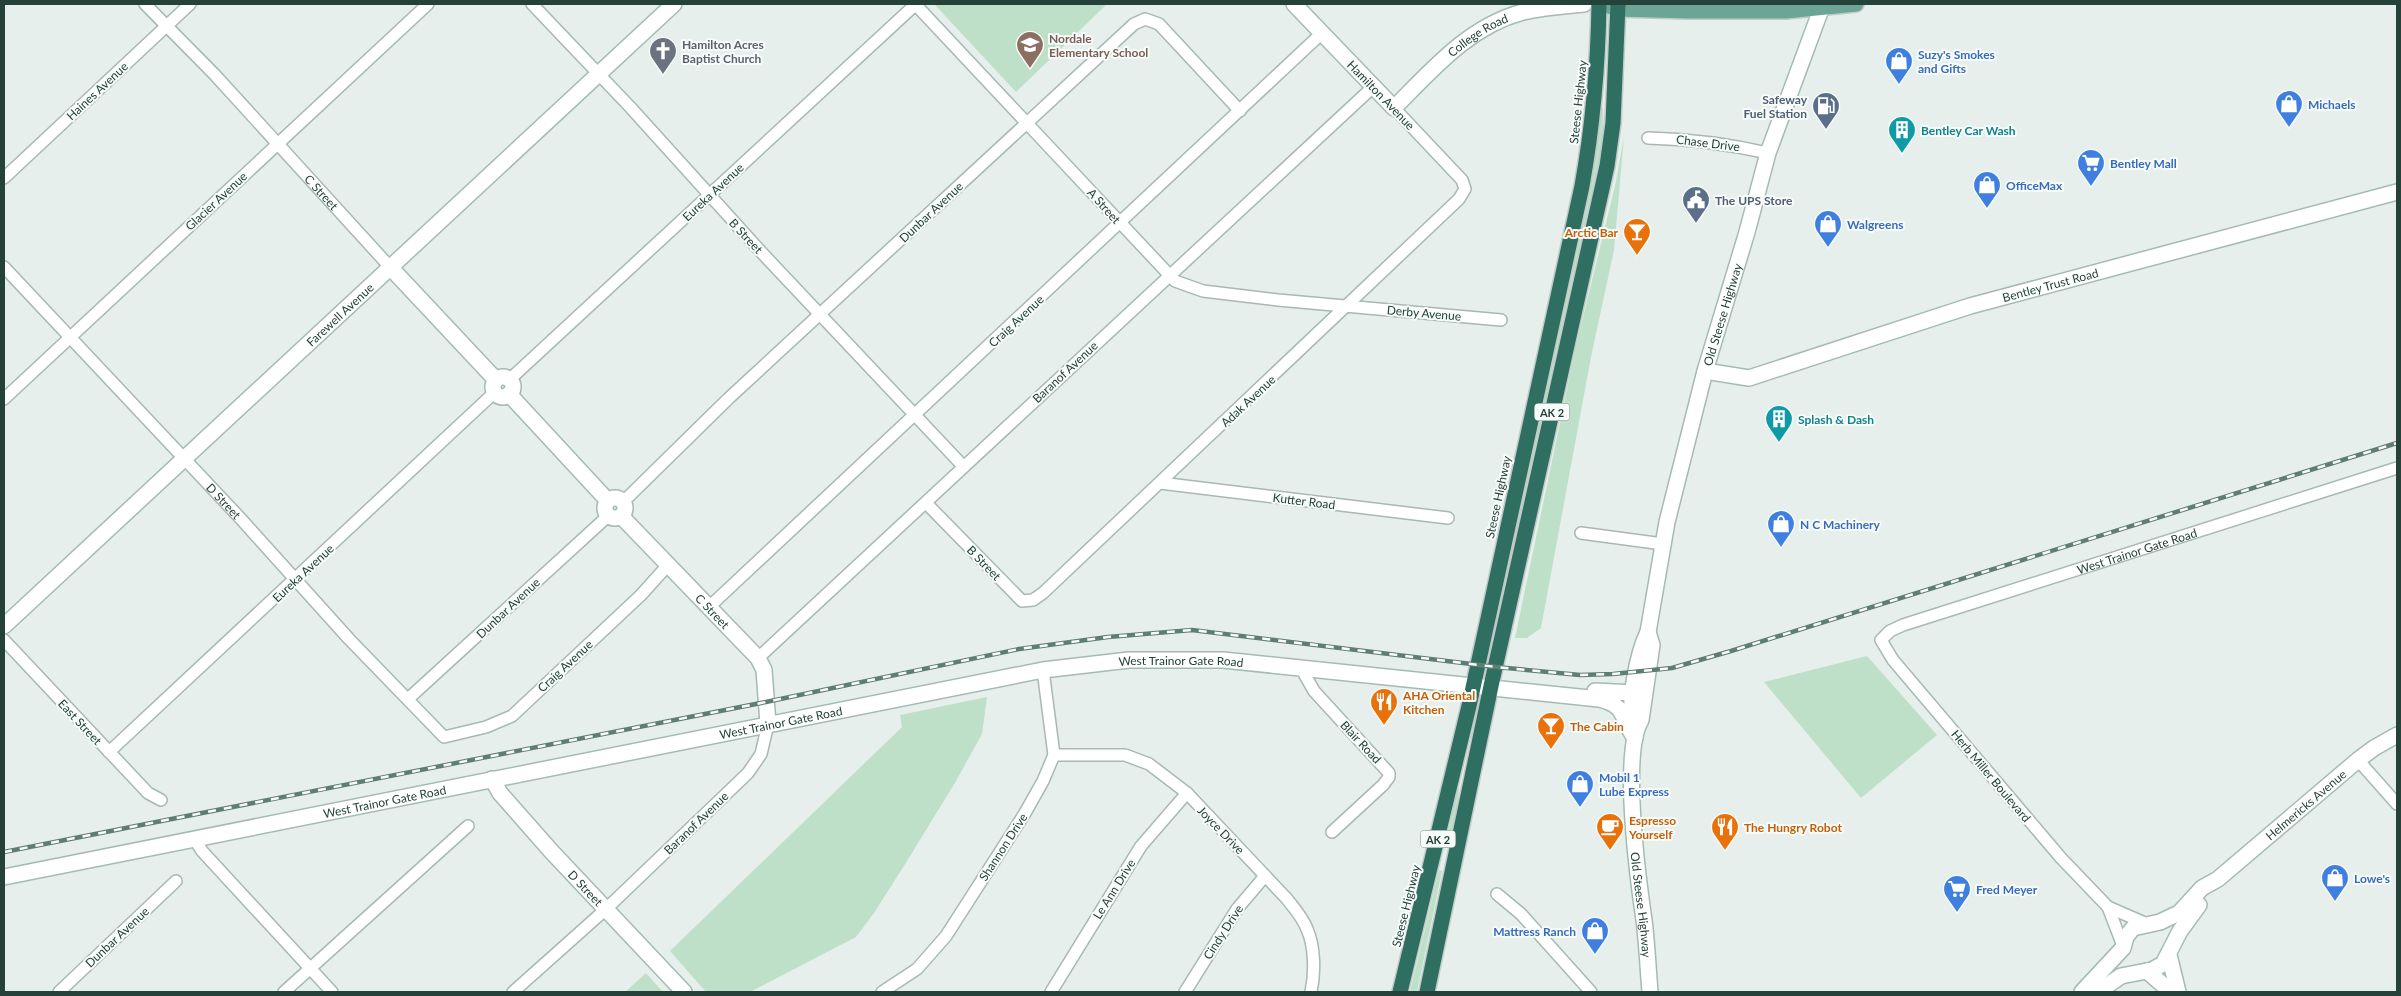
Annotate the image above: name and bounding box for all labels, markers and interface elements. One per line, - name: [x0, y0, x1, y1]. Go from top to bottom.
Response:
- street label: College Road: [1444, 10, 1510, 60]
- school or university icon: Nordale Elementary School: [1015, 30, 1045, 69]
- place label: Nordale Elementary School: [1049, 31, 1148, 60]
- church icon: Hamilton Acres Baptist Church: [648, 36, 678, 75]
- place label: Hamilton Acres Baptist Church: [682, 37, 764, 66]
- shop icon: Suzy's Smokes and Gifts: [1884, 46, 1914, 85]
- place label: Suzy's Smokes and Gifts: [1918, 47, 1995, 76]
- street label: Hamilton Avenue: [1344, 57, 1418, 133]
- street label: Haines Avenue: [63, 59, 131, 123]
- street label: Steese Highway: [1566, 59, 1590, 145]
- shop icon: Michaels: [2274, 89, 2304, 128]
- fuel station icon: Safeway Fuel Station: [1811, 91, 1841, 130]
- place label: Safeway Fuel Station: [1743, 92, 1808, 121]
- place label: Michaels: [2308, 97, 2356, 112]
- building icon: Bentley Car Wash: [1887, 115, 1917, 154]
- place label: Bentley Car Wash: [1921, 123, 2016, 138]
- street label: Chase Drive: [1675, 132, 1741, 154]
- supermarket icon: Bentley Mall: [2076, 148, 2106, 187]
- place label: Bentley Mall: [2110, 156, 2177, 171]
- street label: Eureka Avenue: [679, 160, 747, 224]
- street label: Glacier Avenue: [182, 169, 250, 233]
- shop icon: OfficeMax: [1972, 170, 2002, 209]
- street label: C Street: [302, 171, 342, 213]
- place label: OfficeMax: [2006, 178, 2063, 193]
- street label: Dunbar Avenue: [896, 179, 966, 245]
- street label: A Street: [1084, 185, 1124, 227]
- public building icon: The UPS Store: [1681, 185, 1711, 224]
- place label: The UPS Store: [1715, 193, 1793, 208]
- shop icon: Walgreens: [1813, 209, 1843, 248]
- street label: B Street: [726, 215, 766, 257]
- bar icon: Arctic Bar: [1622, 217, 1652, 256]
- place label: Walgreens: [1847, 217, 1903, 232]
- place label: Arctic Bar: [1564, 225, 1619, 240]
- street label: Old Steese Highway: [1700, 261, 1745, 367]
- street label: Bentley Trust Road: [2001, 265, 2100, 305]
- street label: Farewell Avenue: [303, 280, 376, 349]
- street label: Craig Avenue: [985, 292, 1047, 350]
- street label: Derby Avenue: [1386, 302, 1462, 324]
- street label: Baranof Avenue: [1029, 338, 1101, 406]
- street label: Adak Avenue: [1218, 372, 1278, 430]
- road number: AK 2: [1534, 404, 1570, 421]
- building icon: Splash & Dash: [1764, 404, 1794, 443]
- place label: Splash & Dash: [1798, 412, 1874, 427]
- street label: Steese Highway: [1482, 454, 1514, 540]
- street label: D Street: [203, 480, 245, 522]
- street label: Kutter Road: [1272, 490, 1336, 512]
- shop icon: N C Machinery: [1766, 509, 1796, 548]
- place label: N C Machinery: [1800, 517, 1881, 532]
- street label: West Trainor Gate Road: [2075, 525, 2199, 577]
- street label: Eureka Avenue: [269, 541, 337, 605]
- street label: B Street: [964, 543, 1005, 584]
- street label: Dunbar Avenue: [473, 575, 543, 641]
- street label: C Street: [692, 590, 733, 632]
- street label: Craig Avenue: [534, 637, 596, 695]
- street label: West Trainor Gate Road: [1118, 652, 1244, 670]
- restaurant icon: AHA Oriental Kitchen: [1369, 687, 1399, 726]
- place label: AHA Oriental Kitchen: [1402, 688, 1475, 717]
- street label: East Street: [55, 696, 105, 748]
- street label: West Trainor Gate Road: [718, 703, 843, 742]
- bar icon: The Cabin: [1536, 711, 1566, 750]
- street label: Blair Road: [1337, 717, 1385, 767]
- place label: The Cabin: [1570, 719, 1624, 734]
- street label: Herb Miller Boulevard: [1948, 727, 2034, 825]
- street label: Helmericks Avenue: [2262, 766, 2349, 843]
- shop icon: Mobil 1 Lube Express: [1565, 769, 1595, 808]
- place label: Mobil 1 Lube Express: [1599, 770, 1669, 799]
- street label: West Trainor Gate Road: [322, 782, 447, 821]
- street label: Baranof Avenue: [661, 789, 731, 857]
- street label: Joyce Drive: [1194, 803, 1248, 857]
- street label: Shannon Drive: [976, 810, 1030, 884]
- cafe icon: Espresso Yourself: [1595, 812, 1625, 851]
- restaurant icon: The Hungry Robot: [1710, 812, 1740, 851]
- place label: Espresso Yourself: [1628, 813, 1676, 842]
- place label: The Hungry Robot: [1744, 820, 1842, 835]
- road number: AK 2: [1420, 831, 1456, 848]
- street label: Old Steese Highway: [1628, 851, 1655, 959]
- street label: Le Ann Drive: [1090, 856, 1138, 922]
- street label: Steese Highway: [1389, 863, 1424, 949]
- shop icon: Lowe's: [2320, 863, 2350, 902]
- street label: D Street: [565, 867, 607, 909]
- place label: Lowe's: [2354, 871, 2390, 886]
- supermarket icon: Fred Meyer: [1942, 874, 1972, 913]
- place label: Fred Meyer: [1976, 882, 2038, 897]
- street label: Cindy Drive: [1200, 902, 1246, 962]
- street label: Dunbar Avenue: [82, 904, 152, 970]
- shop icon: Mattress Ranch: [1580, 916, 1610, 955]
- place label: Mattress Ranch: [1493, 924, 1576, 939]

